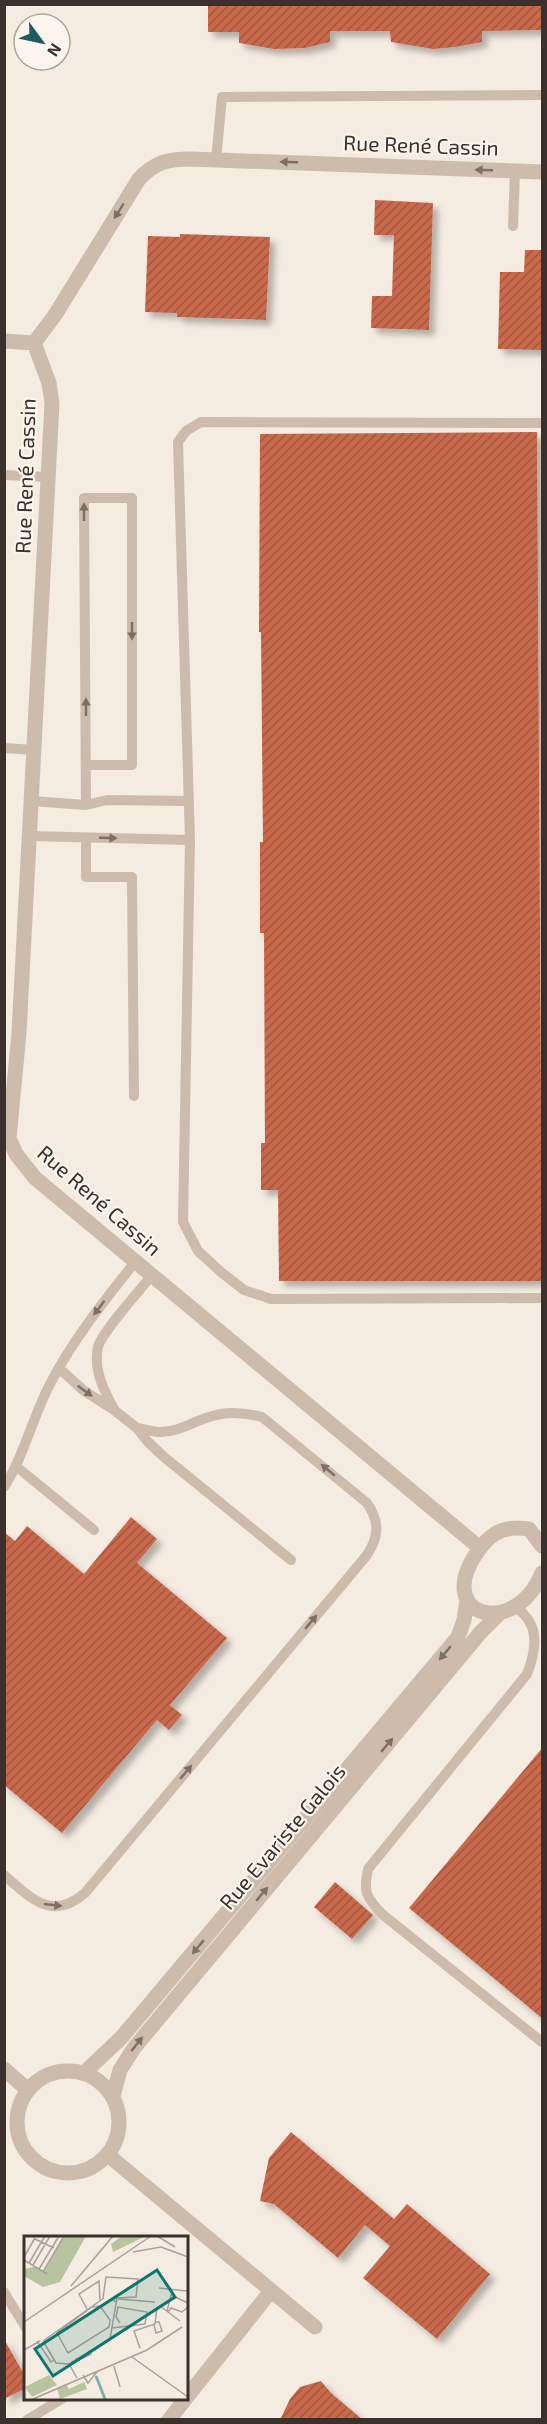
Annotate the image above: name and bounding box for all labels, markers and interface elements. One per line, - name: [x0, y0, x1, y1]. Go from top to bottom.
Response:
- north arrow: [12, 12, 72, 72]
- text: N: [44, 40, 66, 60]
- street label: Rue René Cassin: [343, 129, 499, 160]
- one-way arrow: [280, 158, 299, 167]
- one-way arrow: [475, 165, 494, 174]
- one-way arrow: [114, 203, 125, 219]
- street label: Rue René Cassin: [9, 398, 40, 554]
- one-way arrow: [80, 502, 89, 521]
- one-way arrow: [127, 621, 137, 640]
- one-way arrow: [81, 697, 91, 716]
- one-way arrow: [99, 834, 118, 843]
- street label: Rue René Cassin: [33, 1139, 167, 1260]
- one-way arrow: [93, 1299, 105, 1315]
- one-way arrow: [77, 1385, 93, 1397]
- one-way arrow: [320, 1464, 336, 1477]
- one-way arrow: [305, 1614, 318, 1630]
- one-way arrow: [438, 1645, 451, 1661]
- one-way arrow: [381, 1737, 394, 1753]
- street label: Rue Evariste Galois: [214, 1758, 350, 1914]
- one-way arrow: [180, 1764, 192, 1779]
- one-way arrow: [255, 1887, 268, 1902]
- one-way arrow: [44, 1900, 63, 1910]
- one-way arrow: [192, 1939, 205, 1954]
- one-way arrow: [131, 2037, 143, 2052]
- inset map: [24, 2236, 188, 2400]

